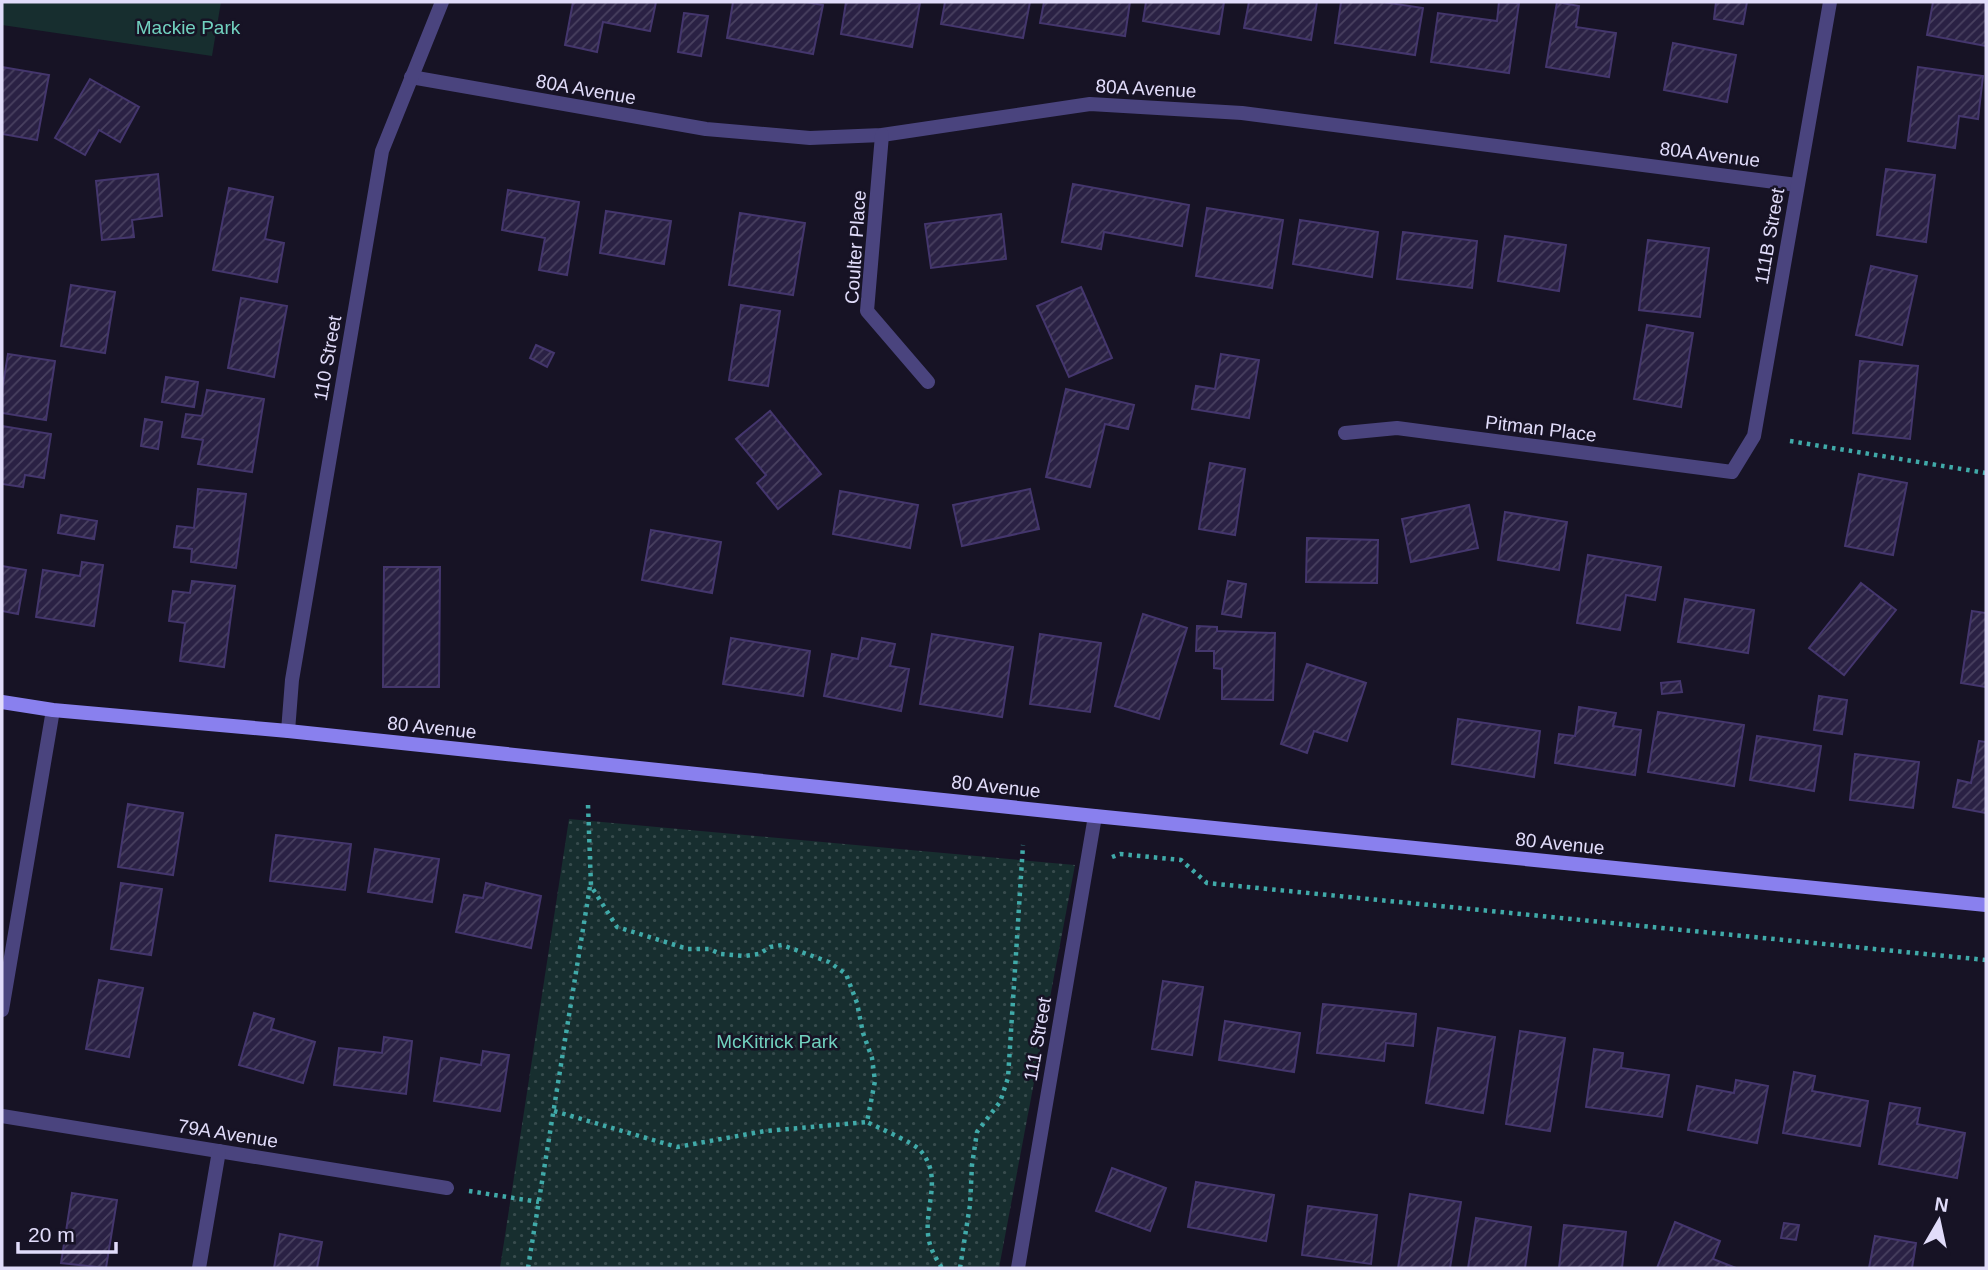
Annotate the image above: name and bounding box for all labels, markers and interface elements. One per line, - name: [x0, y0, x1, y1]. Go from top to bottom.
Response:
- park label: Mackie Park: [136, 17, 241, 38]
- street label: 80A Avenue: [534, 70, 638, 109]
- street label: 80A Avenue: [1095, 75, 1197, 102]
- street label: 80A Avenue: [1658, 138, 1761, 171]
- street label: 111B Street: [1751, 186, 1788, 286]
- street label: Coulter Place: [841, 189, 870, 305]
- street label: 110 Street: [310, 313, 345, 402]
- street label: Pitman Place: [1484, 411, 1598, 446]
- street label: 80 Avenue: [386, 712, 478, 743]
- street label: 80 Avenue: [950, 771, 1042, 802]
- street label: 80 Avenue: [1514, 828, 1606, 859]
- street label: 111 Street: [1020, 995, 1055, 1083]
- park label: McKitrick Park: [716, 1031, 838, 1052]
- street label: 79A Avenue: [176, 1115, 279, 1152]
- north arrow: [1904, 1186, 1974, 1256]
- text: N: [1933, 1193, 1950, 1216]
- scale bar: [18, 1210, 116, 1254]
- text: 20 m: [28, 1223, 75, 1246]

